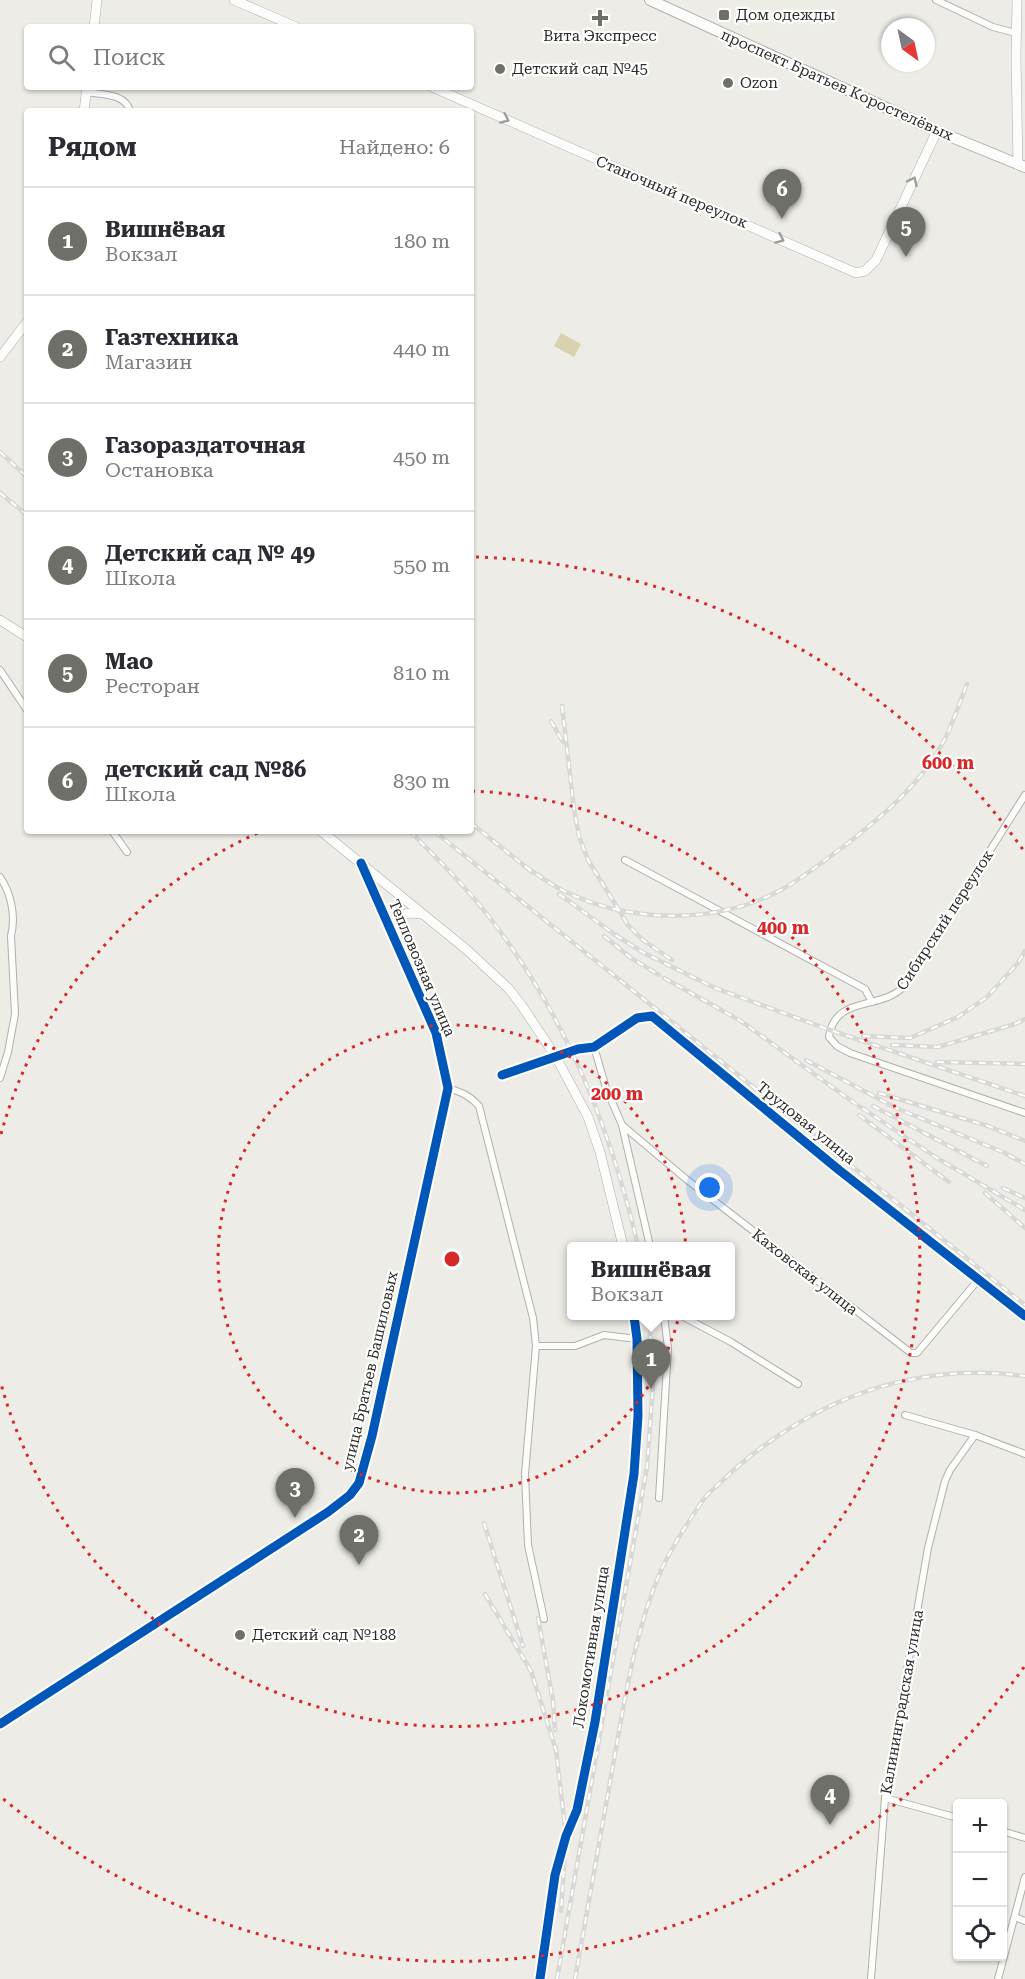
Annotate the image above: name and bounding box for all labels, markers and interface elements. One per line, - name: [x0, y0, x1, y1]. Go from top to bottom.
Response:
- place label: Дом одежды: [736, 6, 835, 24]
- marker: Дом одежды: [717, 8, 731, 22]
- marker: Вита Экспресс: [593, 11, 607, 25]
- north arrow: [881, 18, 935, 72]
- search box: [24, 24, 474, 90]
- street label: проспект Братьев Коростелёвых: [718, 26, 956, 145]
- place label: Вита Экспресс: [543, 27, 657, 45]
- icon: search: [45, 41, 78, 74]
- text: Поиск: [93, 45, 165, 70]
- place label: Детский сад №45: [512, 60, 648, 78]
- marker: Детский сад №45: [493, 62, 507, 76]
- place label: Ozon: [740, 74, 778, 92]
- marker: Ozon: [721, 76, 735, 90]
- one-way arrow: [499, 112, 510, 124]
- text: Рядом: [48, 132, 137, 162]
- text: Найдено: 6: [339, 135, 450, 159]
- street label: Станочный переулок: [593, 152, 751, 232]
- pin: 6: [762, 170, 802, 219]
- one-way arrow: [906, 177, 918, 188]
- pin: 5: [886, 208, 926, 257]
- text: Вишнёвая: [105, 217, 225, 242]
- text: 1: [62, 229, 73, 253]
- text: 180 m: [393, 229, 450, 253]
- one-way arrow: [774, 232, 785, 244]
- text: Вокзал: [105, 242, 178, 266]
- text: Газтехника: [105, 325, 238, 350]
- text: 2: [62, 337, 73, 361]
- text: 440 m: [393, 337, 450, 361]
- text: Магазин: [105, 350, 192, 374]
- text: Газораздаточная: [105, 433, 305, 458]
- text: 3: [62, 445, 73, 469]
- text: 450 m: [393, 445, 450, 469]
- text: Остановка: [105, 458, 214, 482]
- text: Детский сад № 49: [105, 541, 315, 566]
- text: 4: [62, 553, 73, 577]
- text: 550 m: [393, 553, 450, 577]
- text: Школа: [105, 566, 176, 590]
- text: Мао: [105, 649, 153, 674]
- text: 5: [62, 661, 73, 685]
- text: 810 m: [393, 661, 450, 685]
- text: Ресторан: [105, 674, 200, 698]
- text: 600 m: [922, 752, 975, 773]
- text: детский сад №86: [105, 757, 306, 782]
- text: 6: [62, 769, 73, 793]
- text: 830 m: [393, 769, 450, 793]
- text: Школа: [105, 782, 176, 806]
- street label: Сибирский переулок: [893, 846, 997, 994]
- street label: Тепловозная улица: [385, 897, 459, 1039]
- text: 400 m: [757, 917, 810, 938]
- street label: Трудовая улица: [753, 1078, 859, 1168]
- text: 200 m: [591, 1083, 644, 1104]
- your location: [695, 1173, 724, 1202]
- street label: Каховская улица: [749, 1225, 861, 1319]
- popup: [567, 1242, 735, 1320]
- centre of rings: [442, 1249, 462, 1269]
- text: Вишнёвая: [591, 1257, 711, 1282]
- street label: улица Братьев Башиловых: [338, 1269, 402, 1472]
- text: Вокзал: [591, 1282, 663, 1306]
- pin: 1: [632, 1340, 670, 1389]
- pin: 3: [276, 1468, 314, 1518]
- pin: 2: [340, 1516, 378, 1565]
- street label: Локомотивная улица: [569, 1565, 613, 1729]
- street label: Калининградская улица: [877, 1608, 927, 1796]
- place label: Детский сад №188: [252, 1626, 396, 1644]
- marker: Детский сад №188: [233, 1628, 247, 1642]
- pin: 4: [810, 1776, 850, 1825]
- map controls: [953, 1799, 1007, 1961]
- button: +: [953, 1799, 1007, 1853]
- button: −: [953, 1853, 1007, 1907]
- button: locate: [953, 1907, 1007, 1961]

